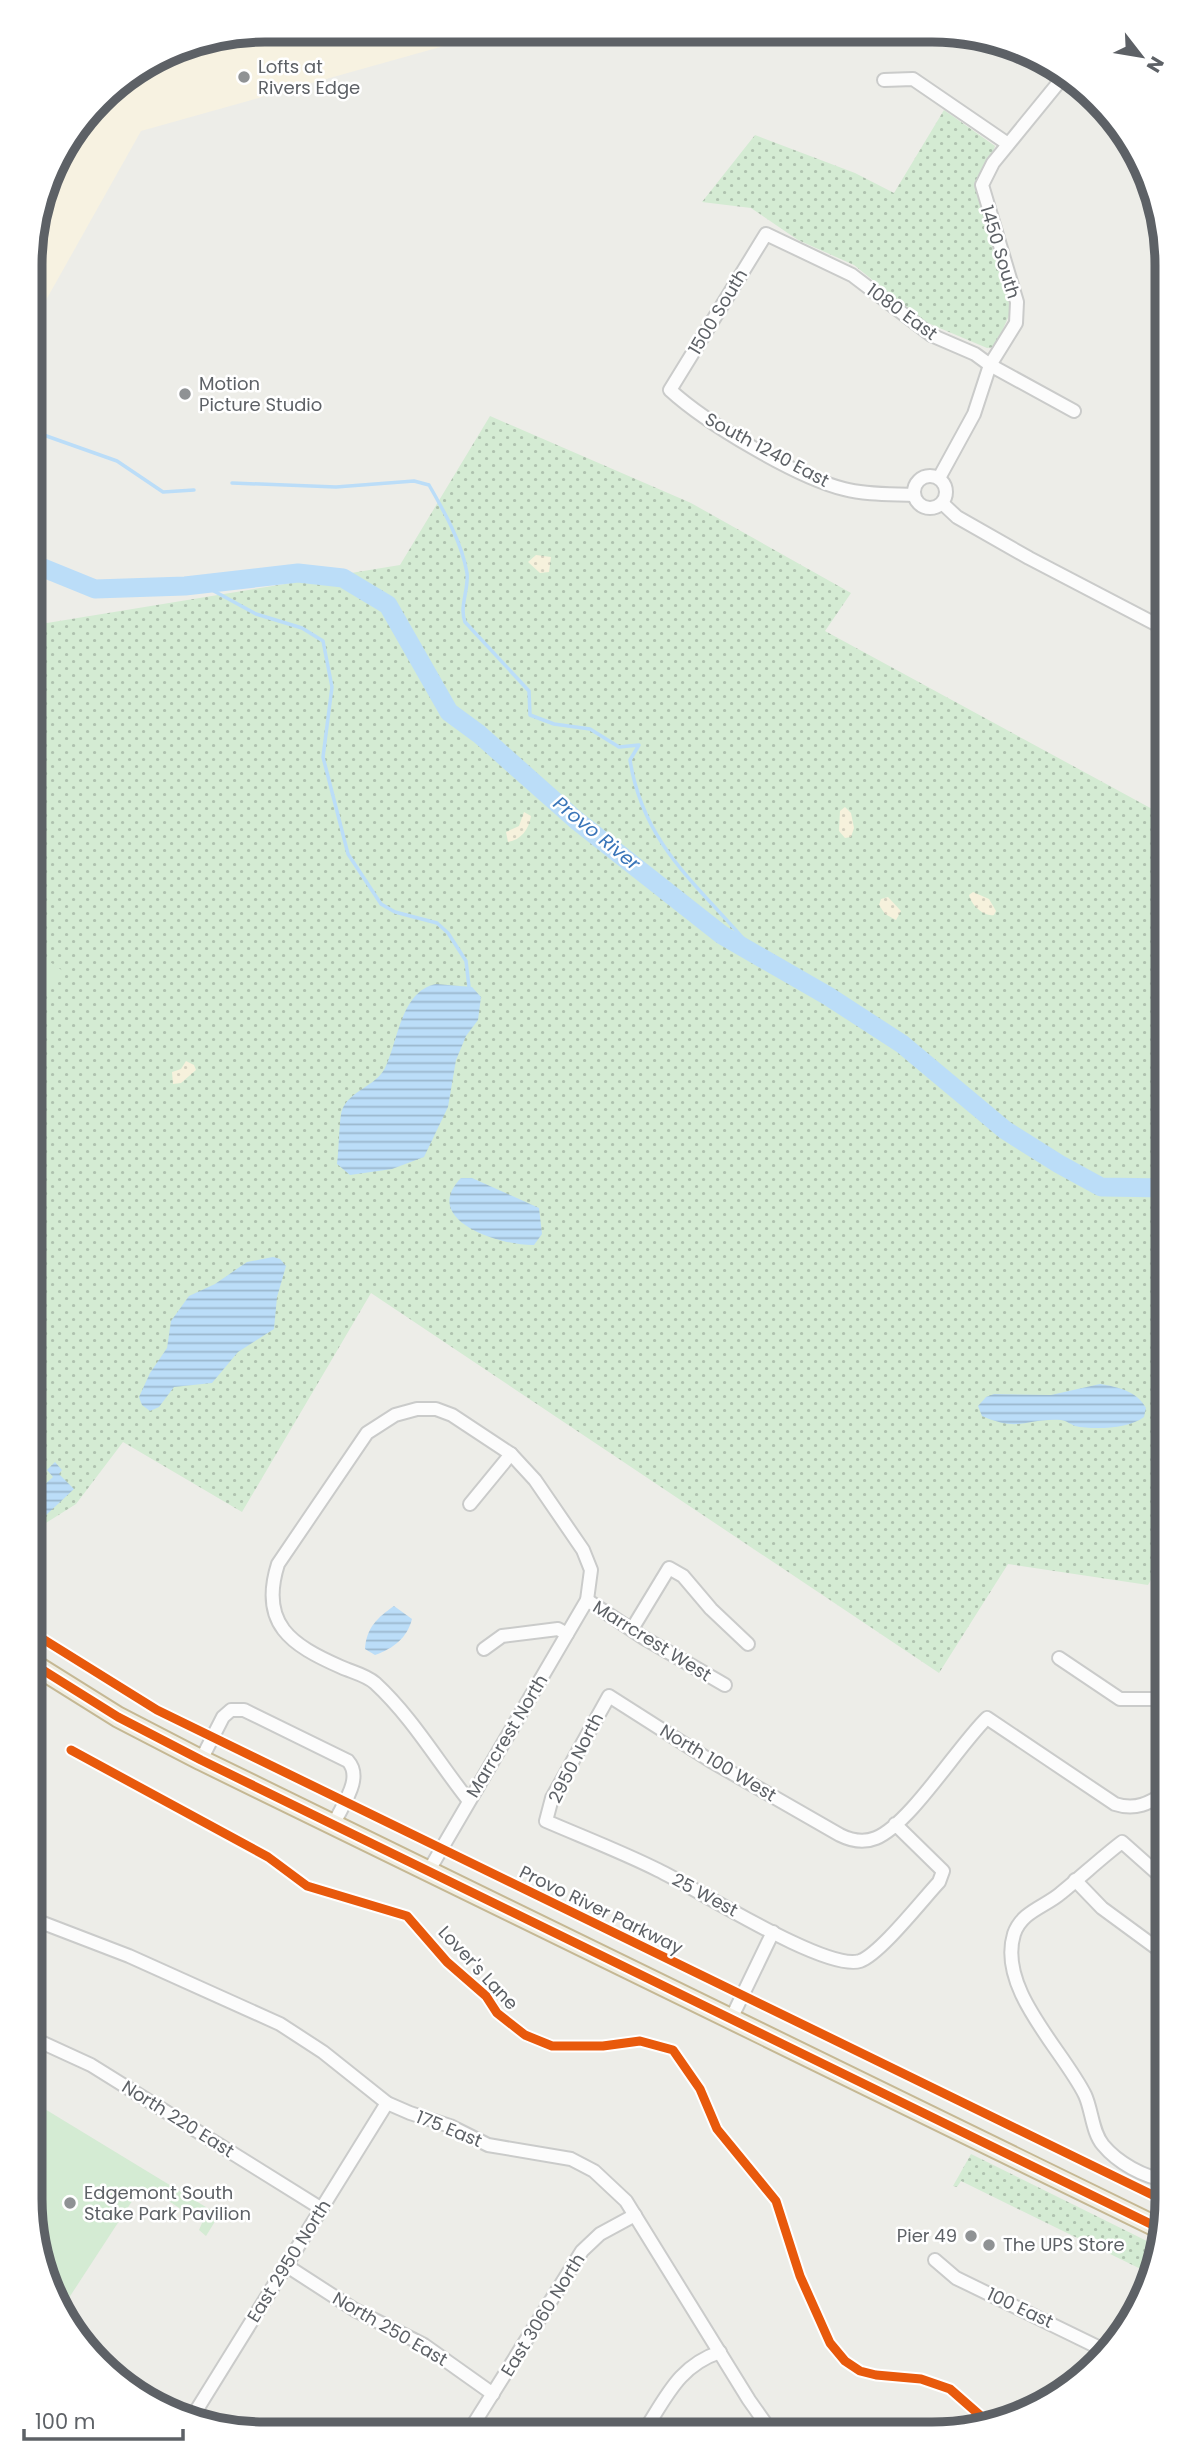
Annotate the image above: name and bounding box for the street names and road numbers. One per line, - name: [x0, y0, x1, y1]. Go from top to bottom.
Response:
- street label: 1450 South: [974, 202, 1026, 302]
- street label: 1500 South: [682, 264, 753, 359]
- street label: 1080 East: [862, 277, 943, 346]
- street label: South 1240 East: [701, 406, 834, 493]
- street label: Marrcrest West: [588, 1594, 716, 1687]
- street label: Marrcrest North: [460, 1669, 553, 1802]
- street label: 2950 North: [542, 1708, 609, 1807]
- street label: North 100 West: [655, 1718, 781, 1807]
- street label: Provo River Parkway: [515, 1859, 687, 1960]
- street label: 25 West: [668, 1867, 743, 1922]
- street label: Lover's Lane: [433, 1920, 524, 2015]
- street label: North 220 East: [117, 2074, 239, 2163]
- street label: 175 East: [412, 2104, 486, 2153]
- street label: East 2950 North: [241, 2195, 336, 2327]
- street label: East 3060 North: [495, 2249, 590, 2381]
- street label: 100 East: [983, 2281, 1057, 2334]
- street label: North 250 East: [328, 2286, 452, 2372]

